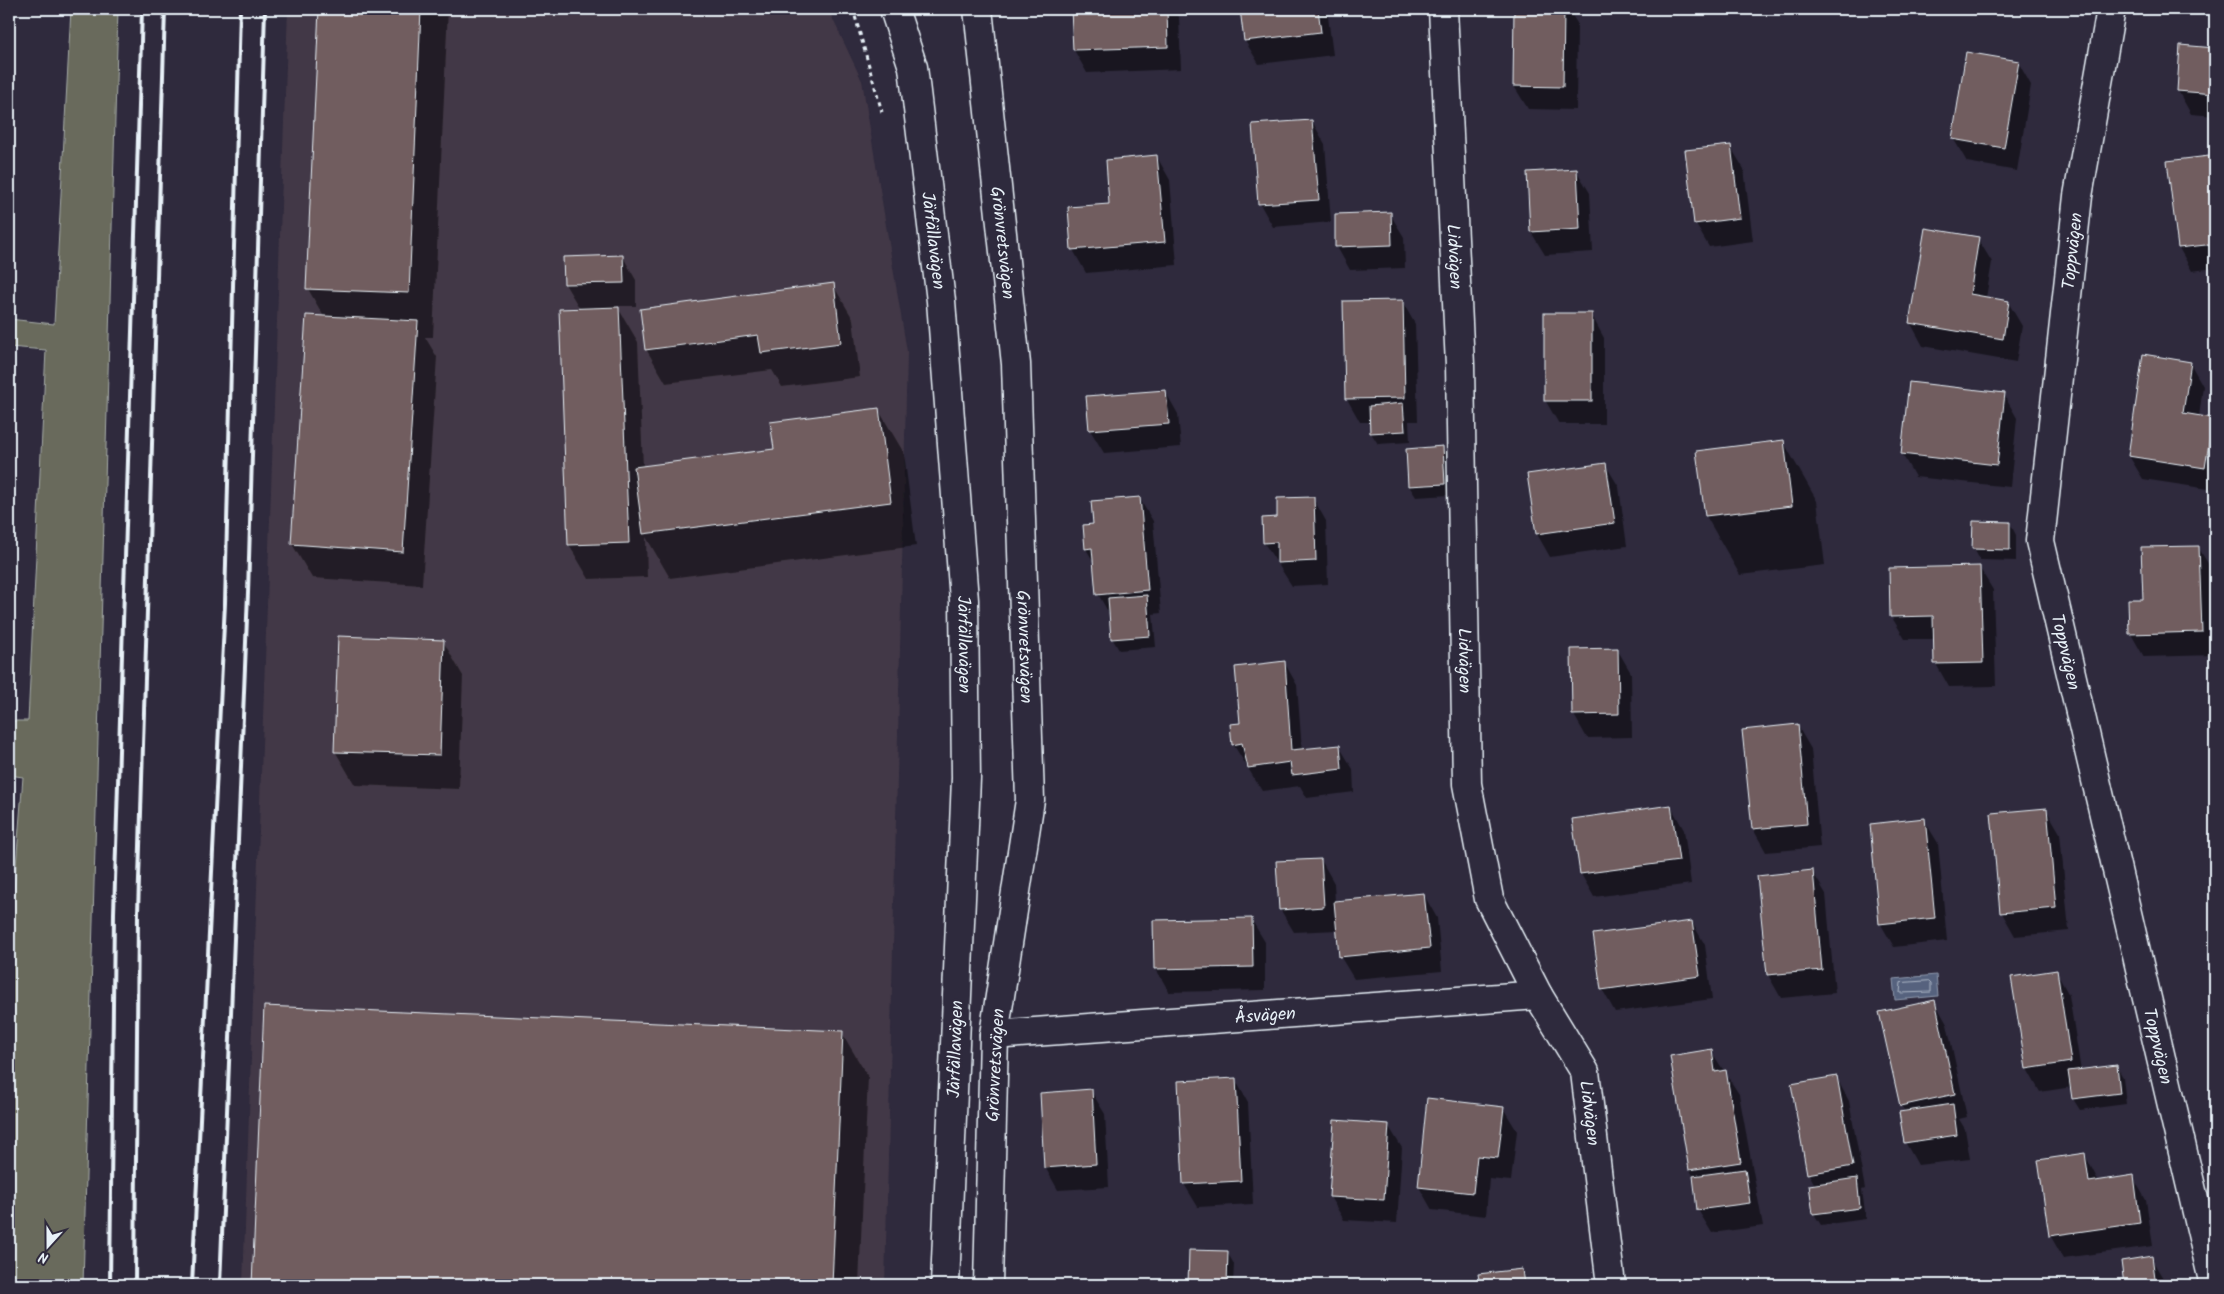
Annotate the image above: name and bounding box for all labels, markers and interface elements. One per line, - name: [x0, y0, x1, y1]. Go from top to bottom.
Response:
- street label: Grönvretsvägen: [981, 185, 1022, 301]
- street label: Järfällavägen: [912, 191, 953, 291]
- street label: Toppvägen: [2055, 211, 2092, 291]
- street label: Lidvägen: [1437, 223, 1469, 290]
- street label: Grönvretsvägen: [1007, 590, 1040, 704]
- street label: Järfällavägen: [948, 594, 978, 694]
- street label: Toppvägen: [2042, 611, 2087, 693]
- street label: Lidvägen: [1448, 628, 1478, 694]
- street label: Järfällavägen: [940, 1000, 973, 1098]
- street label: Åsvägen: [1234, 1000, 1297, 1033]
- street label: Toppvägen: [2134, 1006, 2180, 1088]
- street label: Grönvretsvägen: [979, 1008, 1014, 1122]
- street label: Lidvägen: [1570, 1079, 1607, 1148]
- north arrow: [22, 1222, 72, 1272]
- text: N: [35, 1245, 52, 1269]

